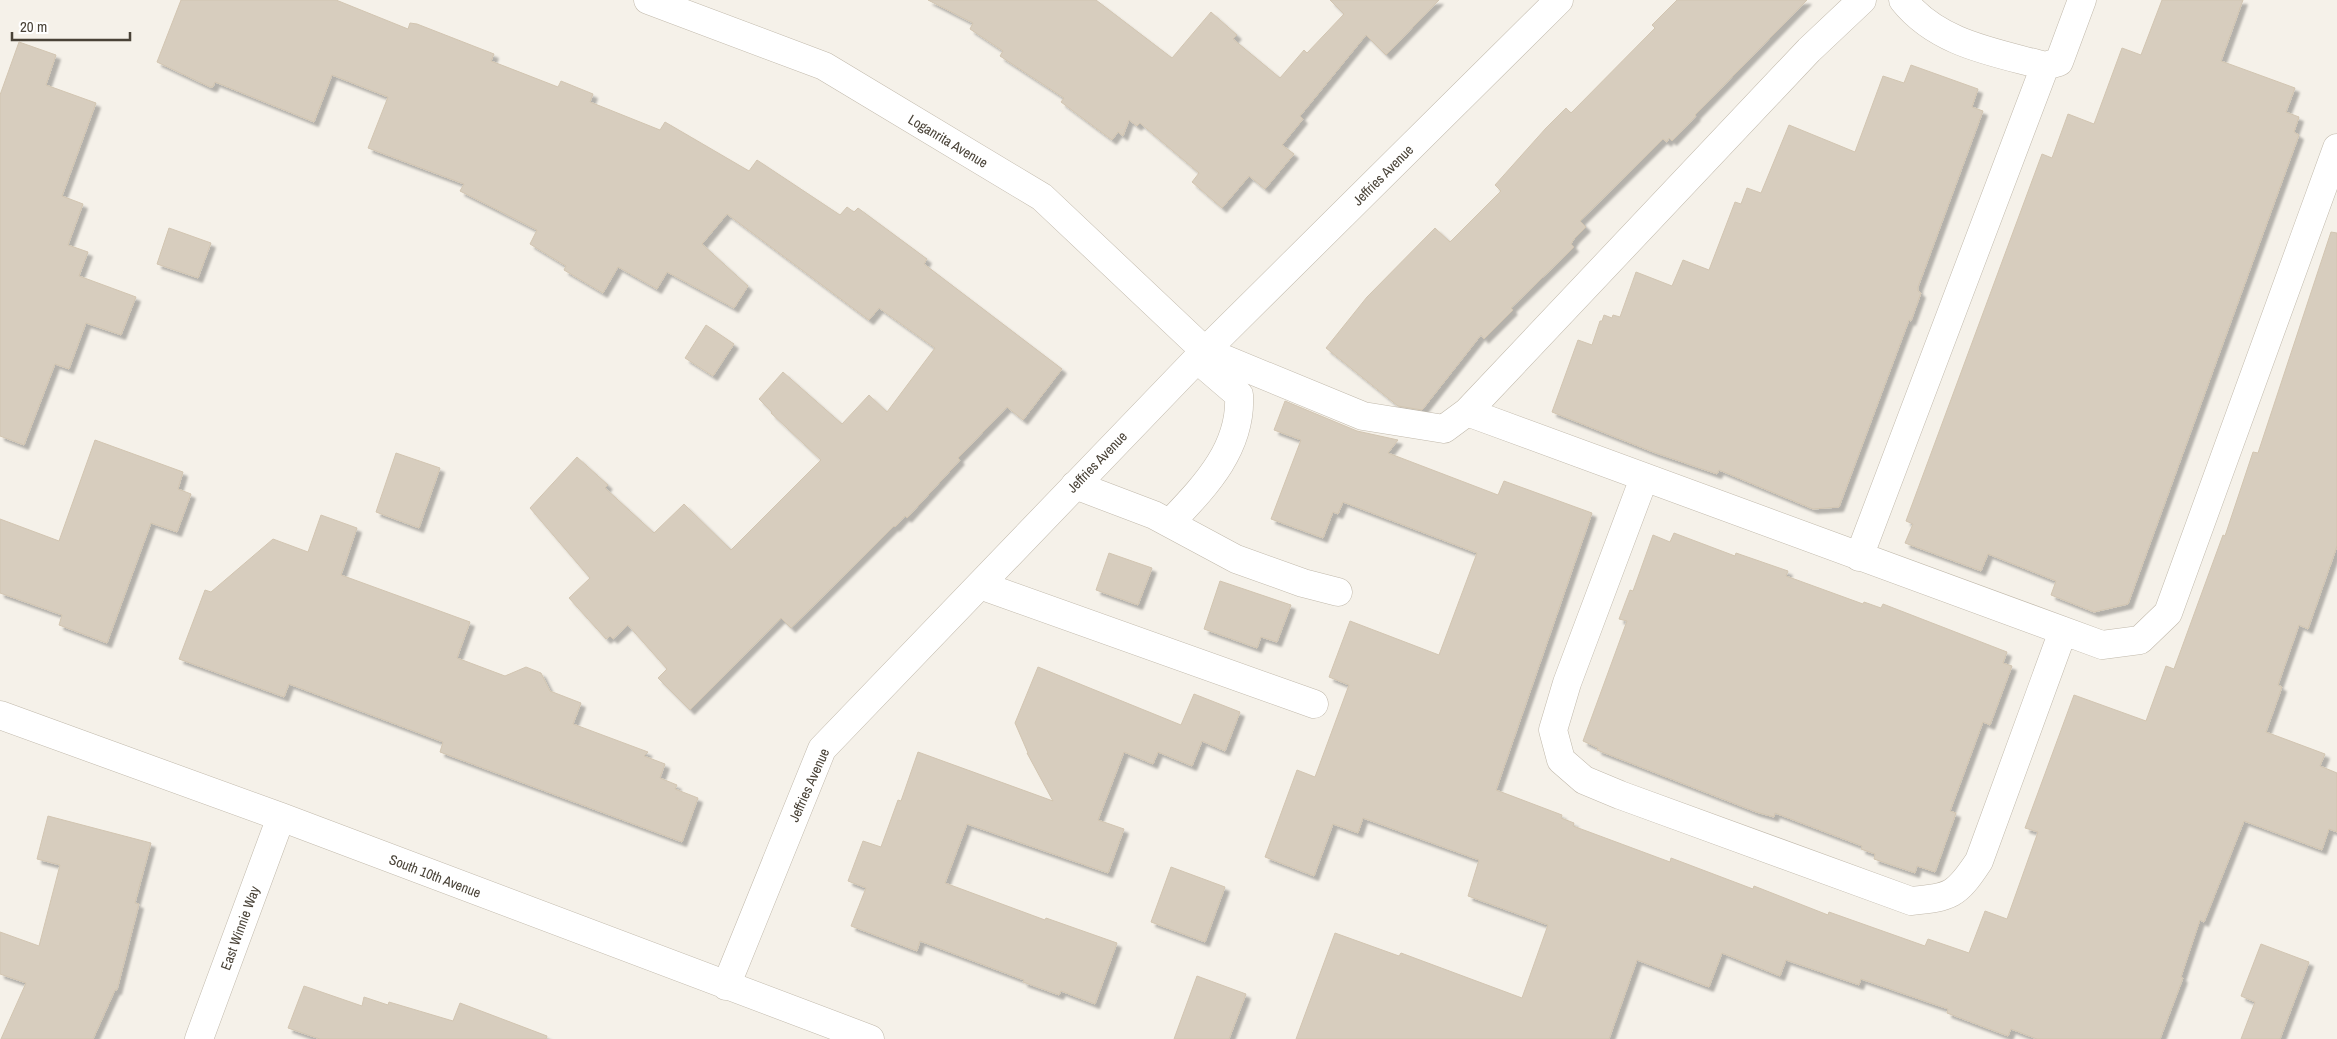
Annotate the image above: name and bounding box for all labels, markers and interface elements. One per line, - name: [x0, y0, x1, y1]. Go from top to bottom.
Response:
- scale bar: [12, 10, 130, 42]
- text: 20 m: [20, 16, 47, 37]
- street label: Loganrita Avenue: [905, 110, 991, 172]
- street label: Jeffries Avenue: [1349, 141, 1417, 209]
- street label: Jeffries Avenue: [1063, 427, 1131, 497]
- street label: Jeffries Avenue: [785, 745, 833, 825]
- street label: South 10th Avenue: [387, 850, 483, 902]
- street label: East Winnie Way: [216, 883, 264, 973]

